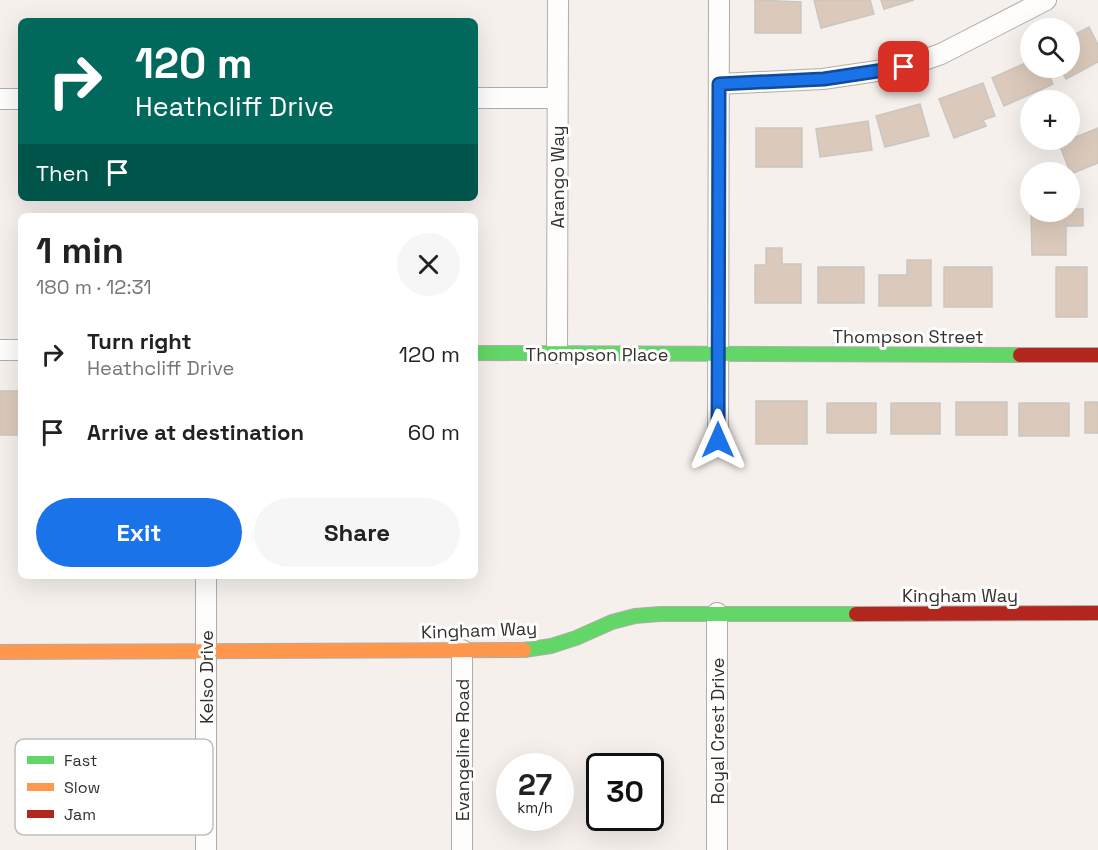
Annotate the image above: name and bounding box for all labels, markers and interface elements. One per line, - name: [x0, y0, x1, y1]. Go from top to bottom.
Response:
- map controls: [1020, 18, 1080, 222]
- button: search: [1020, 18, 1080, 78]
- text: 120 m: [135, 37, 253, 90]
- pin: [878, 41, 929, 92]
- icon: right: [36, 42, 114, 120]
- icon: arrive: [887, 50, 920, 83]
- text: Heathcliff Drive: [135, 89, 334, 124]
- button: +: [1020, 90, 1080, 150]
- street label: Arango Way: [546, 125, 569, 229]
- icon: arrive: [101, 156, 134, 189]
- text: Then: [36, 159, 89, 187]
- button: −: [1020, 162, 1080, 222]
- text: 1 min: [36, 228, 124, 274]
- button: close: [397, 233, 460, 296]
- text: 180 m · 12:31: [36, 274, 152, 300]
- street label: Thompson Street: [832, 325, 984, 348]
- text: Turn right: [87, 327, 192, 355]
- icon: right: [36, 338, 69, 371]
- text: 120 m: [399, 340, 460, 368]
- street label: Thompson Place: [526, 343, 668, 366]
- text: Heathcliff Drive: [87, 355, 234, 381]
- position arrow: [686, 408, 750, 472]
- icon: arrive: [36, 416, 69, 449]
- text: Arrive at destination: [87, 418, 304, 446]
- text: 60 m: [408, 418, 460, 446]
- button: Exit: [36, 498, 242, 567]
- button: Share: [254, 498, 460, 567]
- street label: Kingham Way: [902, 584, 1018, 607]
- street label: Kingham Way: [421, 616, 537, 644]
- street label: Kelso Drive: [195, 630, 218, 724]
- street label: Royal Crest Drive: [706, 658, 729, 804]
- street label: Evangeline Road: [451, 679, 474, 821]
- legend: [15, 739, 213, 835]
- text: Fast: [64, 750, 97, 771]
- speed limit sign: 30: [586, 753, 664, 831]
- text: 27: [518, 765, 552, 804]
- text: Slow: [64, 777, 100, 798]
- text: km/h: [517, 798, 553, 817]
- text: Jam: [64, 804, 96, 825]

